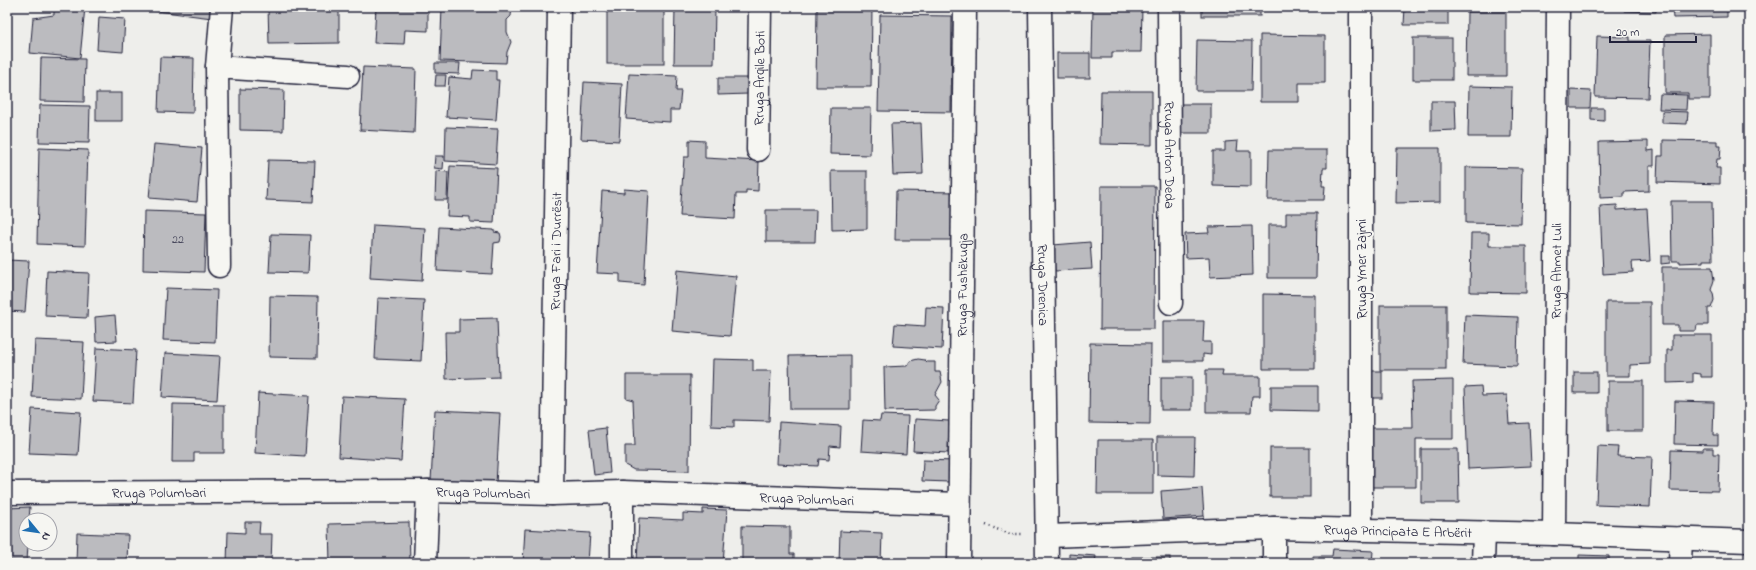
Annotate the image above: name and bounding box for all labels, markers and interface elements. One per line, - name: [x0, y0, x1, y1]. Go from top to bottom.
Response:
- scale bar: [1610, 18, 1696, 44]
- text: 20 m: [1616, 24, 1639, 42]
- street label: Rruga Arqile Boti: [749, 30, 772, 126]
- street label: Rruga Anton Deda: [1157, 101, 1179, 209]
- street label: Rruga Fari i Durrësit: [546, 192, 568, 310]
- street label: Rruga Ymer Zajmi: [1352, 219, 1374, 319]
- street label: Rruga Ahmet Luli: [1547, 223, 1569, 319]
- house number: 22: [172, 231, 184, 249]
- street label: Rruga Fushëkuqja: [952, 233, 975, 337]
- street label: Rruga Drenica: [1030, 244, 1053, 326]
- street label: Rruga Polumbari: [435, 482, 531, 505]
- street label: Rruga Polumbari: [112, 483, 206, 505]
- street label: Rruga Polumbari: [759, 488, 854, 512]
- north arrow: [18, 512, 58, 552]
- street label: Rruga Principata E Arbërit: [1323, 520, 1473, 544]
- text: N: [37, 529, 55, 543]

